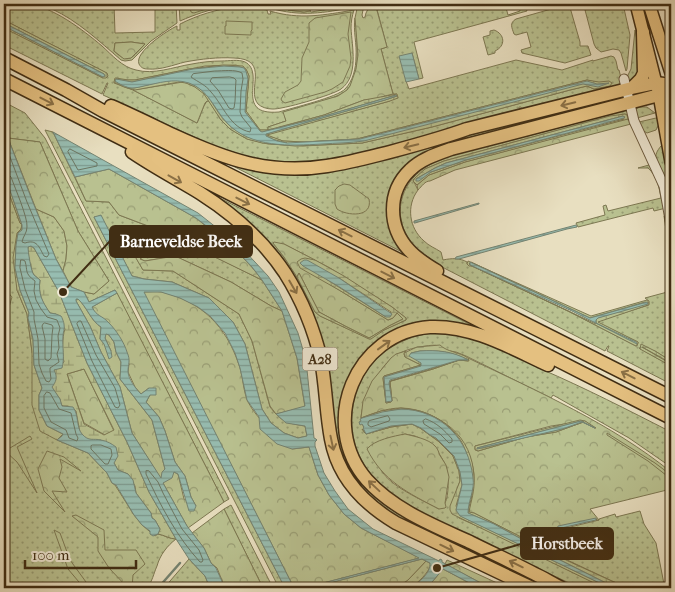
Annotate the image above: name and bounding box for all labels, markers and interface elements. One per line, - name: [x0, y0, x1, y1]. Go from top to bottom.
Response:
- one-way arrow: [39, 97, 54, 106]
- one-way arrow: [561, 100, 577, 109]
- one-way arrow: [404, 142, 420, 152]
- one-way arrow: [167, 174, 182, 184]
- one-way arrow: [235, 197, 250, 206]
- callout: Barneveldse Beek: [110, 226, 252, 257]
- one-way arrow: [338, 228, 353, 237]
- text: Barneveldse Beek: [120, 232, 243, 251]
- one-way arrow: [380, 271, 395, 280]
- one-way arrow: [289, 279, 299, 293]
- one-way arrow: [377, 340, 391, 350]
- road number: A28: [302, 348, 338, 370]
- one-way arrow: [621, 370, 636, 379]
- one-way arrow: [328, 435, 337, 451]
- one-way arrow: [367, 480, 380, 492]
- callout: Horstbeek: [521, 528, 613, 559]
- text: Horstbeek: [531, 534, 603, 553]
- scale bar: [25, 537, 136, 569]
- one-way arrow: [439, 544, 454, 553]
- text: 100 m: [32, 546, 70, 564]
- one-way arrow: [508, 559, 523, 569]

